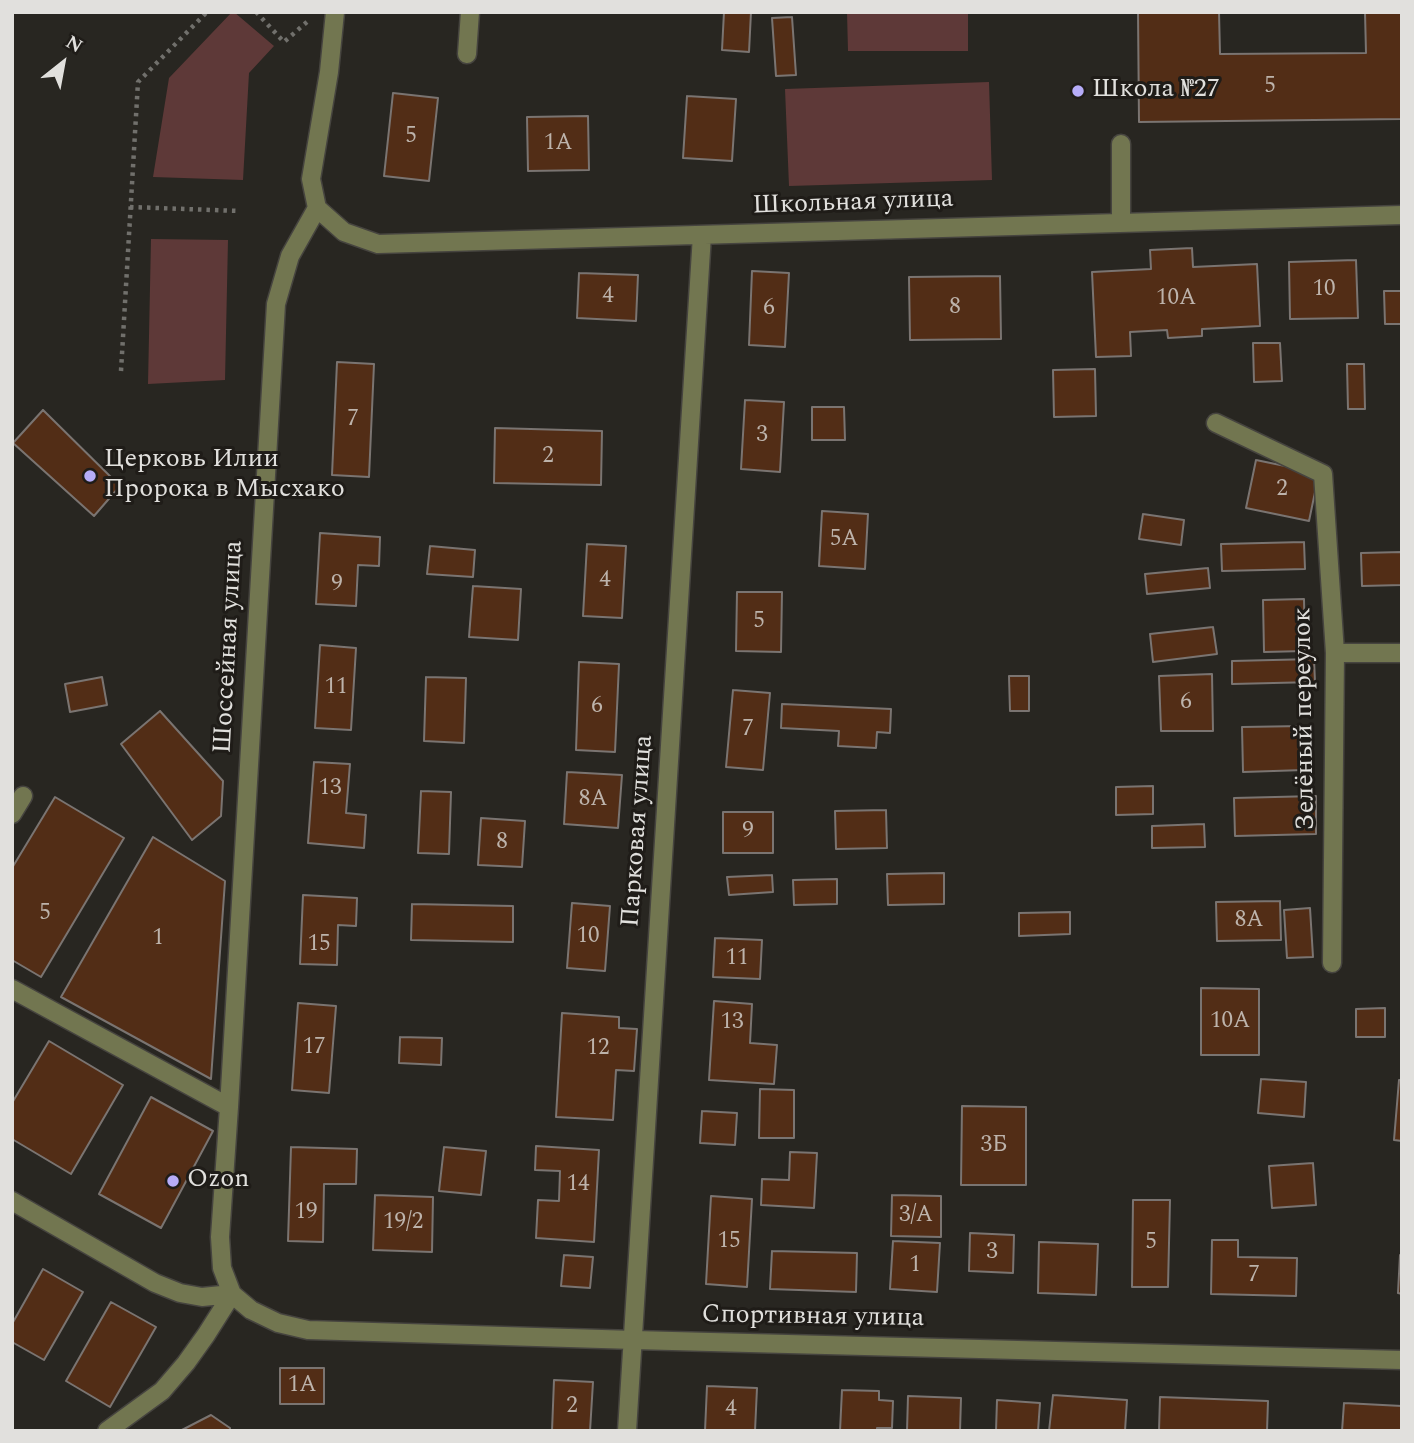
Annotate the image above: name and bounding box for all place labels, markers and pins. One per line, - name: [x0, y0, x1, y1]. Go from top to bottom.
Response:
- place label: Школа №27: [1092, 75, 1220, 107]
- marker: Школа №27: [1070, 83, 1086, 99]
- place label: Церковь Илии Пророка в Мысхако: [104, 445, 345, 506]
- marker: Церковь Илии Пророка в Мысхако: [82, 468, 98, 484]
- place label: Ozon: [187, 1165, 249, 1197]
- marker: Ozon: [165, 1173, 181, 1189]

